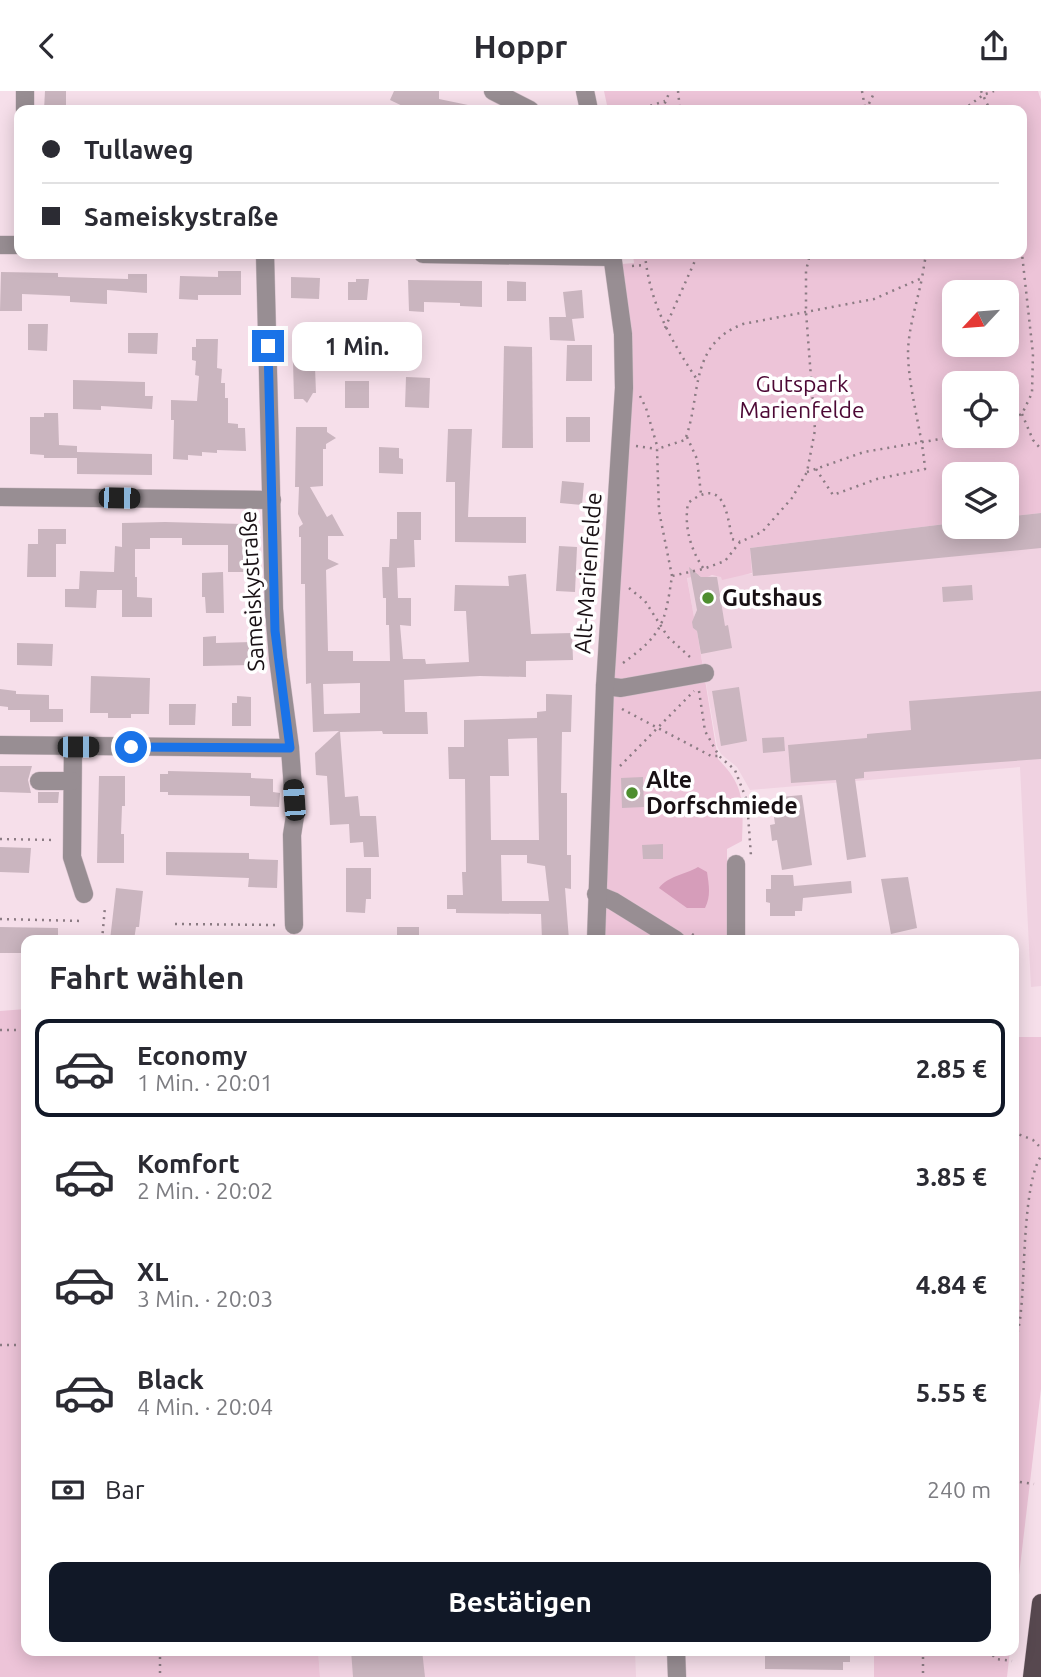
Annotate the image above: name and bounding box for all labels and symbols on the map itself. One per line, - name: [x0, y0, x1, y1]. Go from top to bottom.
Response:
- north arrow: [942, 280, 1018, 357]
- callout: 1 Min.: [292, 321, 422, 371]
- route end: [252, 330, 284, 362]
- park label: Gutspark Marienfelde: [739, 371, 865, 422]
- car: [98, 487, 141, 509]
- street label: Alt-Marienfelde: [569, 491, 606, 654]
- street label: Sameiskystraße: [235, 510, 268, 672]
- place label: Gutshaus: [722, 585, 822, 610]
- marker: Gutshaus: [700, 590, 716, 606]
- route start: [115, 731, 147, 763]
- car: [58, 737, 100, 758]
- place label: Alte Dorfschmiede: [646, 767, 798, 818]
- car: [283, 778, 306, 822]
- marker: Alte Dorfschmiede: [624, 785, 640, 801]

